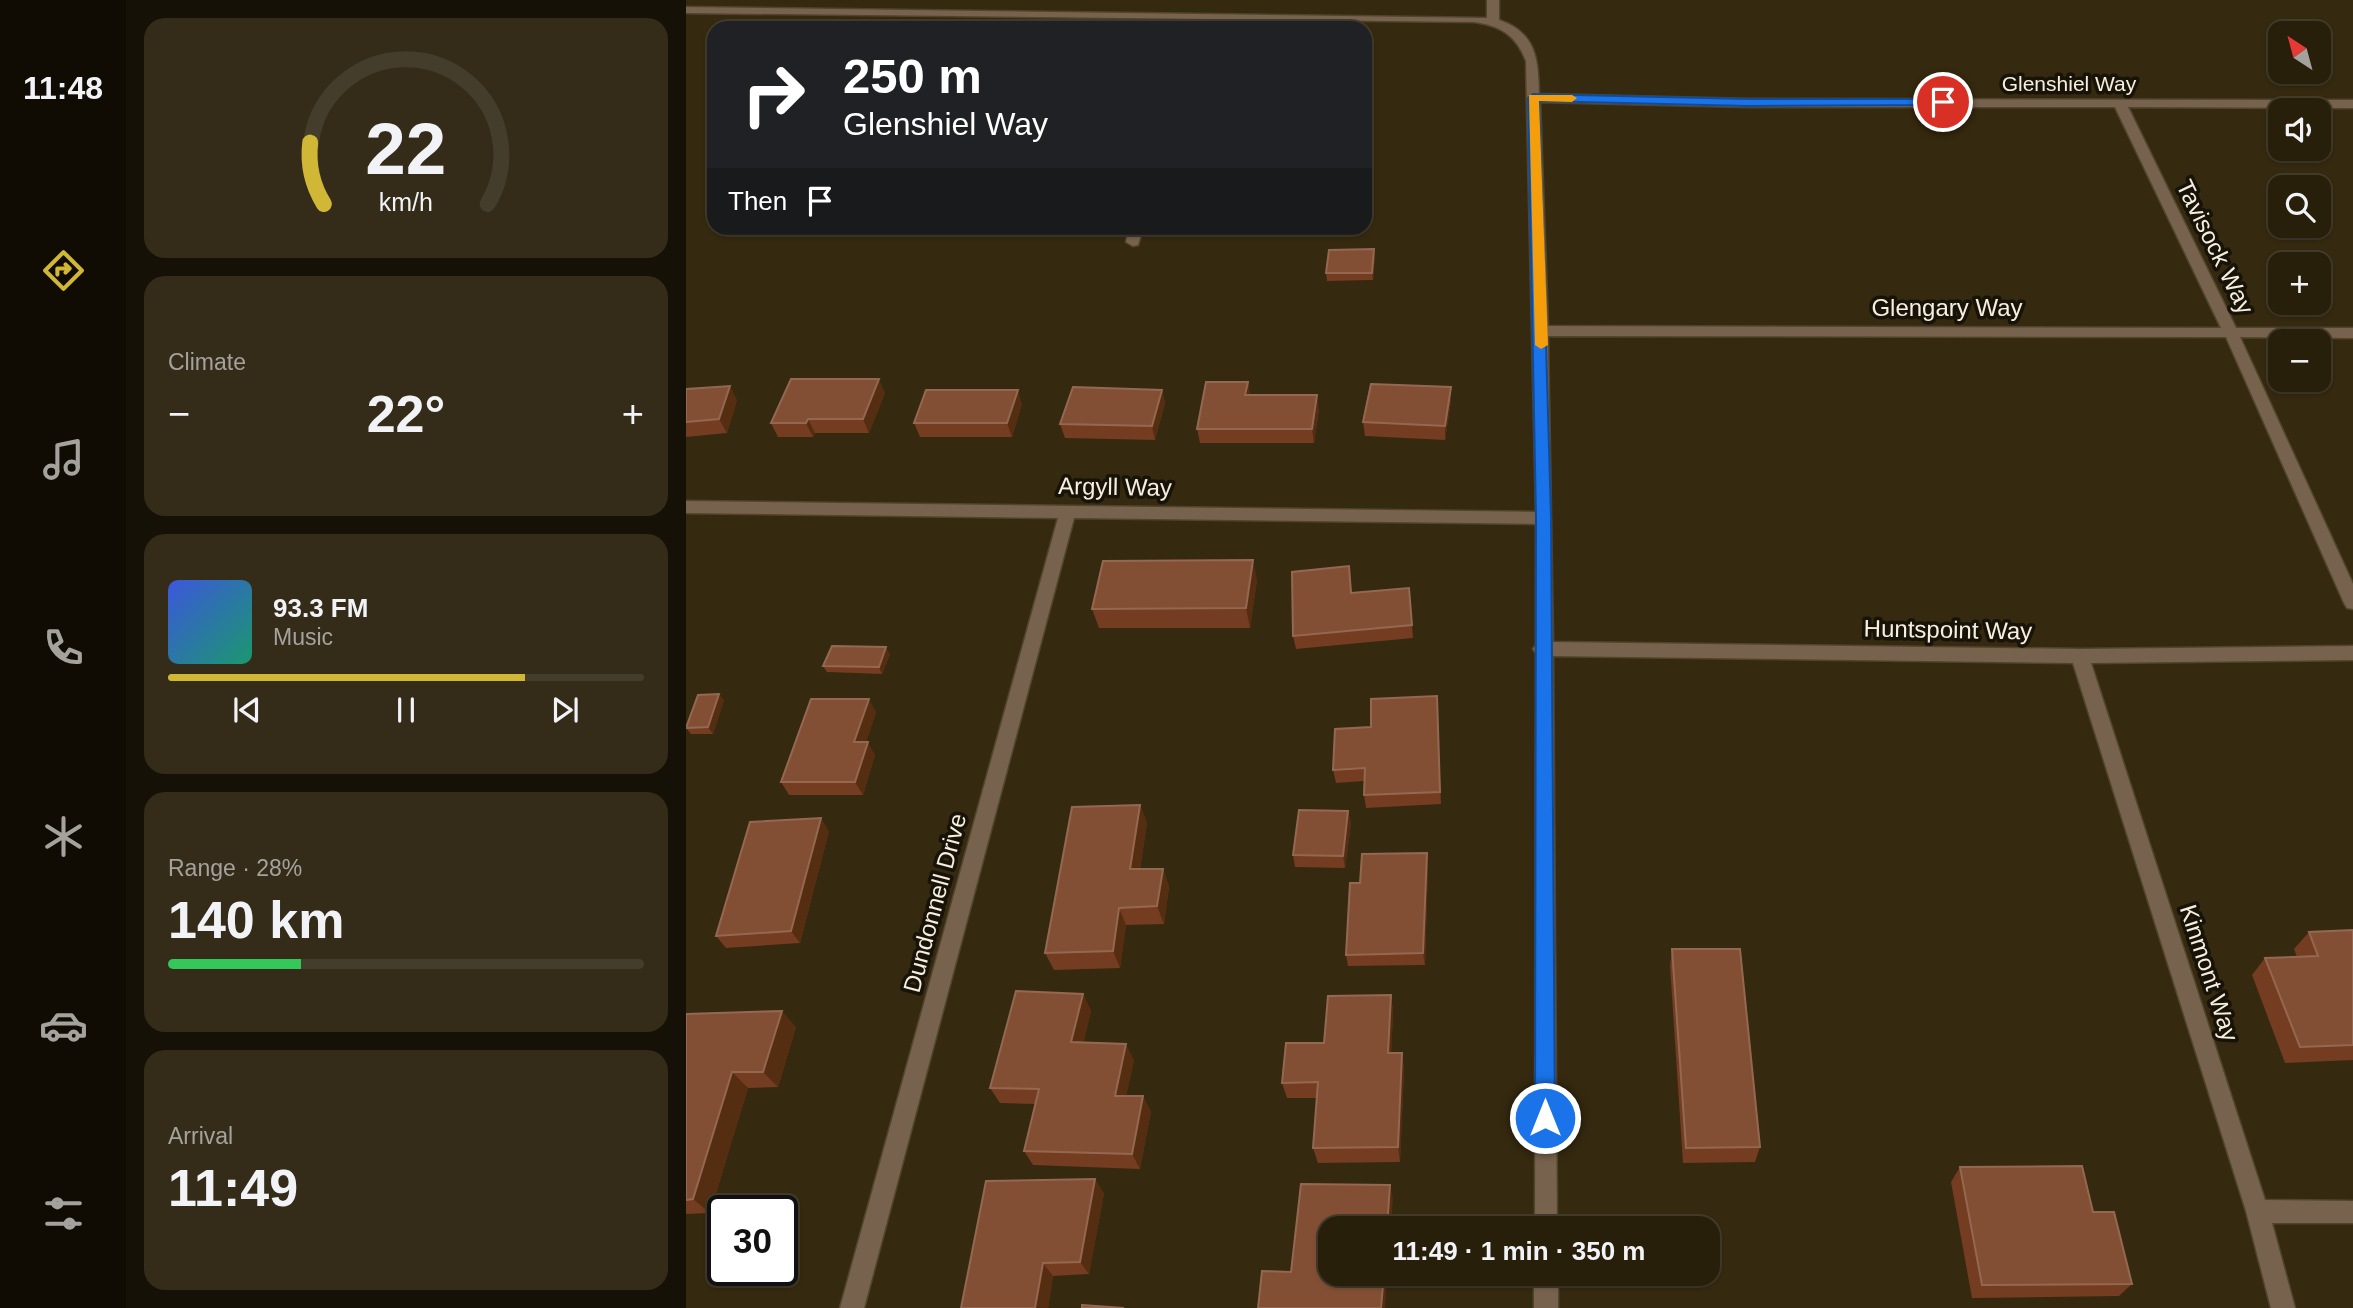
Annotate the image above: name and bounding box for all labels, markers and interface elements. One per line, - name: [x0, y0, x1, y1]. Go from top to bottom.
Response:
- north arrow: [2268, 21, 2331, 84]
- map controls: [2268, 21, 2331, 392]
- icon: right: [728, 49, 819, 140]
- text: 250 m: [843, 49, 982, 103]
- text: 11:48: [23, 70, 103, 106]
- pin: [1913, 72, 1973, 132]
- street label: Glenshiel Way: [2002, 72, 2137, 95]
- icon: arrive: [1924, 83, 1962, 121]
- button: sound: [2268, 98, 2331, 161]
- text: Glenshiel Way: [843, 106, 1048, 142]
- text: 22: [366, 108, 446, 189]
- street label: Tavisock Way: [2171, 175, 2260, 318]
- button: search: [2268, 175, 2331, 238]
- icon: arrive: [801, 182, 839, 220]
- text: Then: [728, 186, 787, 216]
- text: km/h: [379, 188, 433, 216]
- icon: directions: [39, 246, 88, 295]
- button: +: [2268, 252, 2331, 315]
- street label: Glengary Way: [1871, 294, 2023, 321]
- button: −: [2268, 329, 2331, 392]
- text: Climate: [168, 349, 246, 375]
- text: 22°: [367, 385, 445, 443]
- text: −: [168, 393, 190, 435]
- text: +: [622, 393, 644, 435]
- icon: music: [39, 435, 88, 484]
- street label: Argyll Way: [1058, 472, 1172, 501]
- text: 93.3 FM: [273, 593, 368, 623]
- street label: Huntspoint Way: [1864, 615, 2032, 644]
- icon: phone: [39, 623, 88, 672]
- text: Music: [273, 624, 333, 650]
- icon: previous: [228, 691, 266, 729]
- icon: pause: [387, 691, 425, 729]
- icon: next: [546, 691, 584, 729]
- street label: Dundonnell Drive: [898, 810, 971, 995]
- icon: climate: [39, 812, 88, 861]
- text: Range · 28%: [168, 855, 302, 881]
- text: 140 km: [168, 891, 344, 949]
- street label: Kinmont Way: [2175, 901, 2244, 1044]
- icon: car: [39, 1001, 88, 1050]
- position arrow: [1508, 1081, 1582, 1155]
- text: Arrival: [168, 1123, 233, 1149]
- text: 11:49: [168, 1159, 298, 1217]
- icon: filters: [39, 1189, 88, 1238]
- speed limit sign: 30: [707, 1195, 798, 1286]
- text: 11:49 · 1 min · 350 m: [1393, 1236, 1645, 1266]

